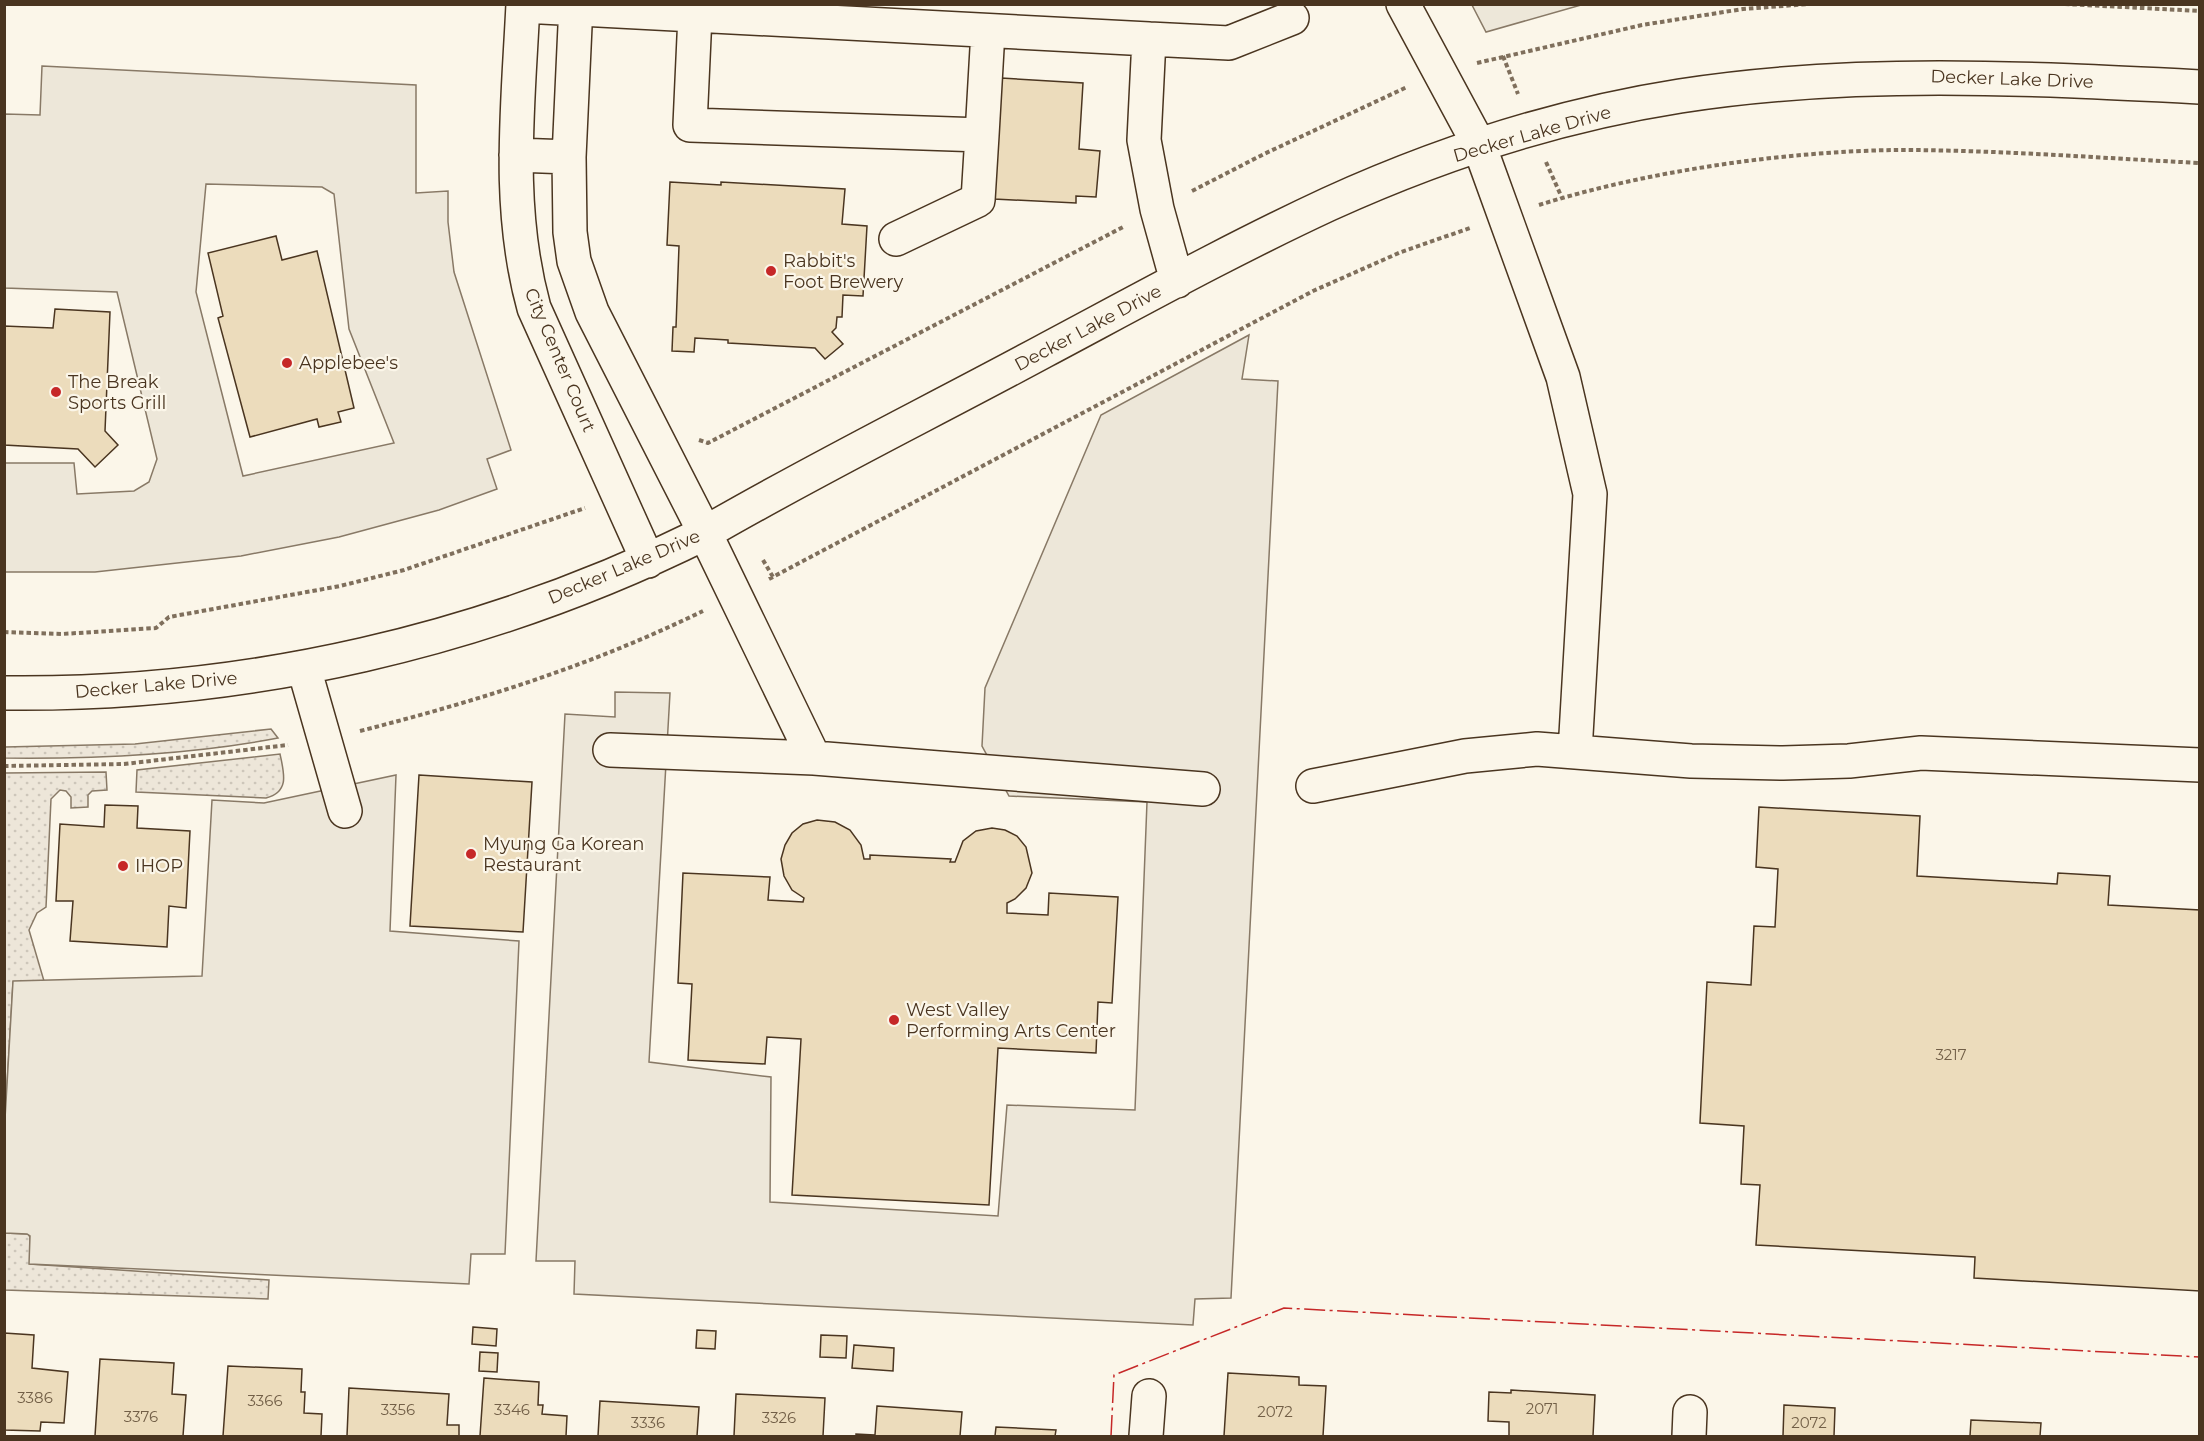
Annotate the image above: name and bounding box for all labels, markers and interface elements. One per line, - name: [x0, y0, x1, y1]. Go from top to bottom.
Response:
- street label: Decker Lake Drive: [1930, 65, 2094, 93]
- street label: Decker Lake Drive: [1450, 101, 1614, 167]
- place label: Rabbit's Foot Brewery: [783, 250, 903, 293]
- marker: Rabbit's Foot Brewery: [764, 264, 778, 278]
- street label: Decker Lake Drive: [1011, 280, 1165, 376]
- street label: City Center Court: [520, 285, 600, 435]
- place label: Applebee's: [299, 352, 398, 374]
- marker: Applebee's: [280, 356, 294, 370]
- place label: The Break Sports Grill: [68, 371, 166, 414]
- marker: The Break Sports Grill: [49, 385, 63, 399]
- street label: Decker Lake Drive: [545, 525, 704, 609]
- street label: Decker Lake Drive: [74, 667, 238, 703]
- place label: Myung Ga Korean Restaurant: [483, 833, 645, 876]
- marker: Myung Ga Korean Restaurant: [464, 847, 478, 861]
- place label: IHOP: [135, 855, 183, 877]
- marker: IHOP: [116, 859, 130, 873]
- place label: West Valley Performing Arts Center: [906, 999, 1116, 1042]
- marker: West Valley Performing Arts Center: [887, 1013, 901, 1027]
- house number: 3217: [1935, 1045, 1967, 1064]
- house number: 3386: [17, 1388, 53, 1407]
- house number: 3366: [247, 1391, 283, 1410]
- house number: 2071: [1526, 1399, 1558, 1418]
- house number: 3356: [381, 1400, 415, 1419]
- house number: 3346: [494, 1400, 530, 1419]
- house number: 2072: [1257, 1402, 1293, 1421]
- house number: 3376: [124, 1407, 158, 1426]
- house number: 3326: [762, 1408, 796, 1427]
- house number: 3336: [631, 1413, 665, 1432]
- house number: 2072: [1791, 1413, 1827, 1432]

